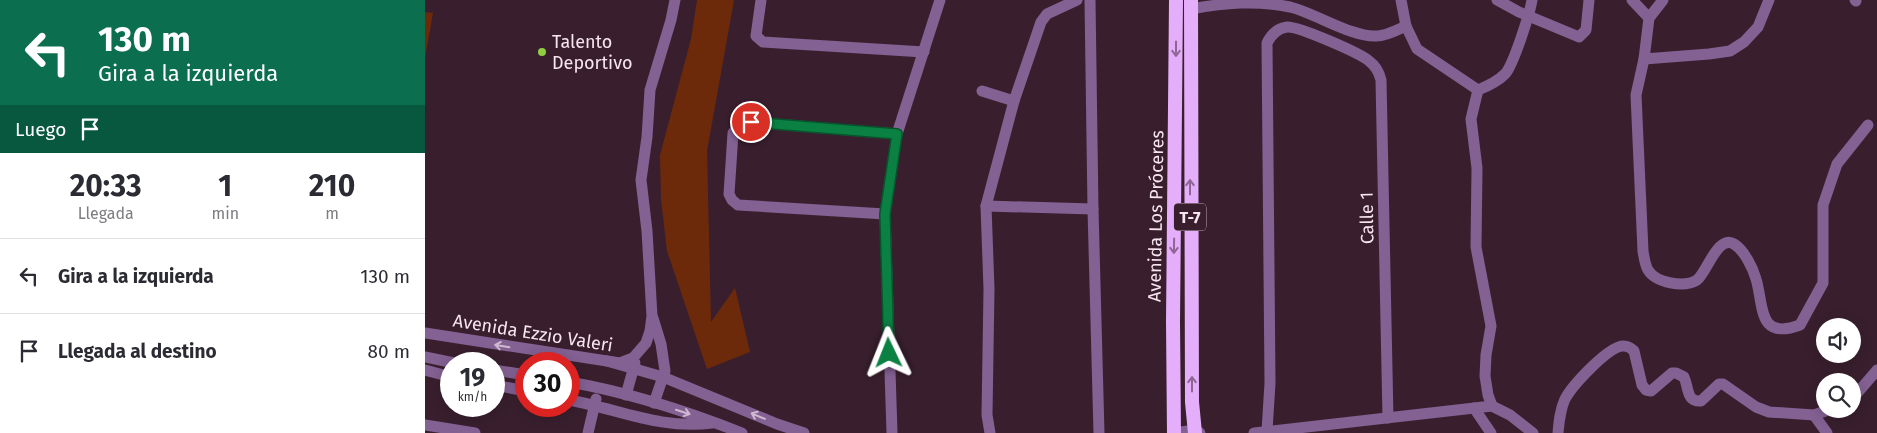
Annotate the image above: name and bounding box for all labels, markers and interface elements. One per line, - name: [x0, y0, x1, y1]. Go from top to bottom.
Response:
- text: 130 m: [98, 18, 191, 60]
- icon: left: [15, 20, 80, 85]
- place label: Talento Deportivo: [552, 31, 632, 74]
- one-way arrow: [1171, 40, 1181, 56]
- marker: Talento Deportivo: [536, 46, 548, 58]
- text: Gira a la izquierda: [98, 60, 278, 87]
- pin: [730, 101, 772, 143]
- icon: arrive: [737, 108, 765, 136]
- icon: arrive: [76, 115, 104, 143]
- text: Luego: [15, 118, 66, 141]
- street label: Avenida Los Próceres: [1144, 130, 1168, 302]
- text: 20:33: [70, 168, 142, 204]
- text: 1: [218, 168, 232, 204]
- text: 210: [309, 168, 355, 204]
- one-way arrow: [1185, 179, 1195, 196]
- street label: Calle 1: [1356, 192, 1378, 244]
- road number: T-7: [1174, 203, 1206, 230]
- text: Llegada: [78, 204, 134, 223]
- text: min: [211, 204, 239, 223]
- text: m: [325, 204, 339, 223]
- one-way arrow: [1170, 238, 1179, 254]
- icon: left: [15, 262, 43, 290]
- text: Gira a la izquierda: [58, 265, 214, 288]
- text: 130 m: [360, 265, 410, 288]
- street label: Avenida Ezzio Valeri: [452, 310, 614, 356]
- map controls: [1816, 318, 1861, 418]
- button: sound: [1816, 318, 1861, 363]
- position arrow: [862, 326, 914, 378]
- icon: arrive: [15, 337, 43, 365]
- text: Llegada al destino: [58, 340, 217, 363]
- text: 80 m: [368, 340, 410, 363]
- one-way arrow: [494, 340, 510, 350]
- speed limit sign: 30: [515, 352, 580, 417]
- text: 19: [460, 363, 485, 393]
- button: search: [1816, 373, 1861, 418]
- one-way arrow: [1187, 377, 1197, 393]
- text: km/h: [458, 390, 487, 404]
- one-way arrow: [675, 408, 691, 418]
- one-way arrow: [751, 411, 766, 420]

